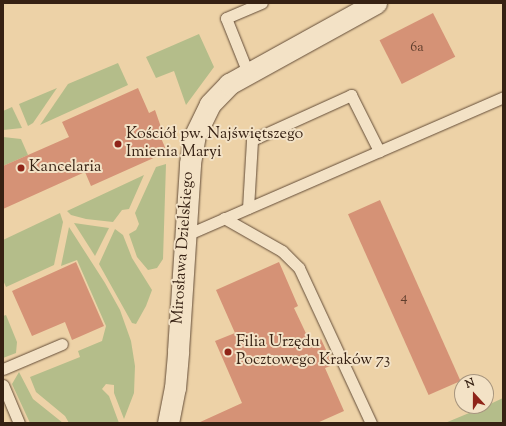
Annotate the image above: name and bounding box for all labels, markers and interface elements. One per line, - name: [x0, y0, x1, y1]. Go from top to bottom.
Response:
- house number: 6a: [410, 40, 424, 56]
- place label: Kościół pw. Najświętszego Imienia Maryi: [126, 125, 303, 163]
- marker: Kościół pw. Najświętszego Imienia Maryi: [113, 139, 123, 149]
- place label: Kancelaria: [29, 158, 101, 178]
- marker: Kancelaria: [16, 163, 26, 173]
- street label: Mirosława Dzielskiego: [169, 171, 199, 325]
- house number: 4: [400, 290, 408, 306]
- place label: Filia Urzędu Pocztowego Kraków 73: [236, 333, 390, 371]
- marker: Filia Urzędu Pocztowego Kraków 73: [223, 347, 233, 357]
- north arrow: [454, 374, 494, 414]
- text: N: [463, 375, 477, 393]

